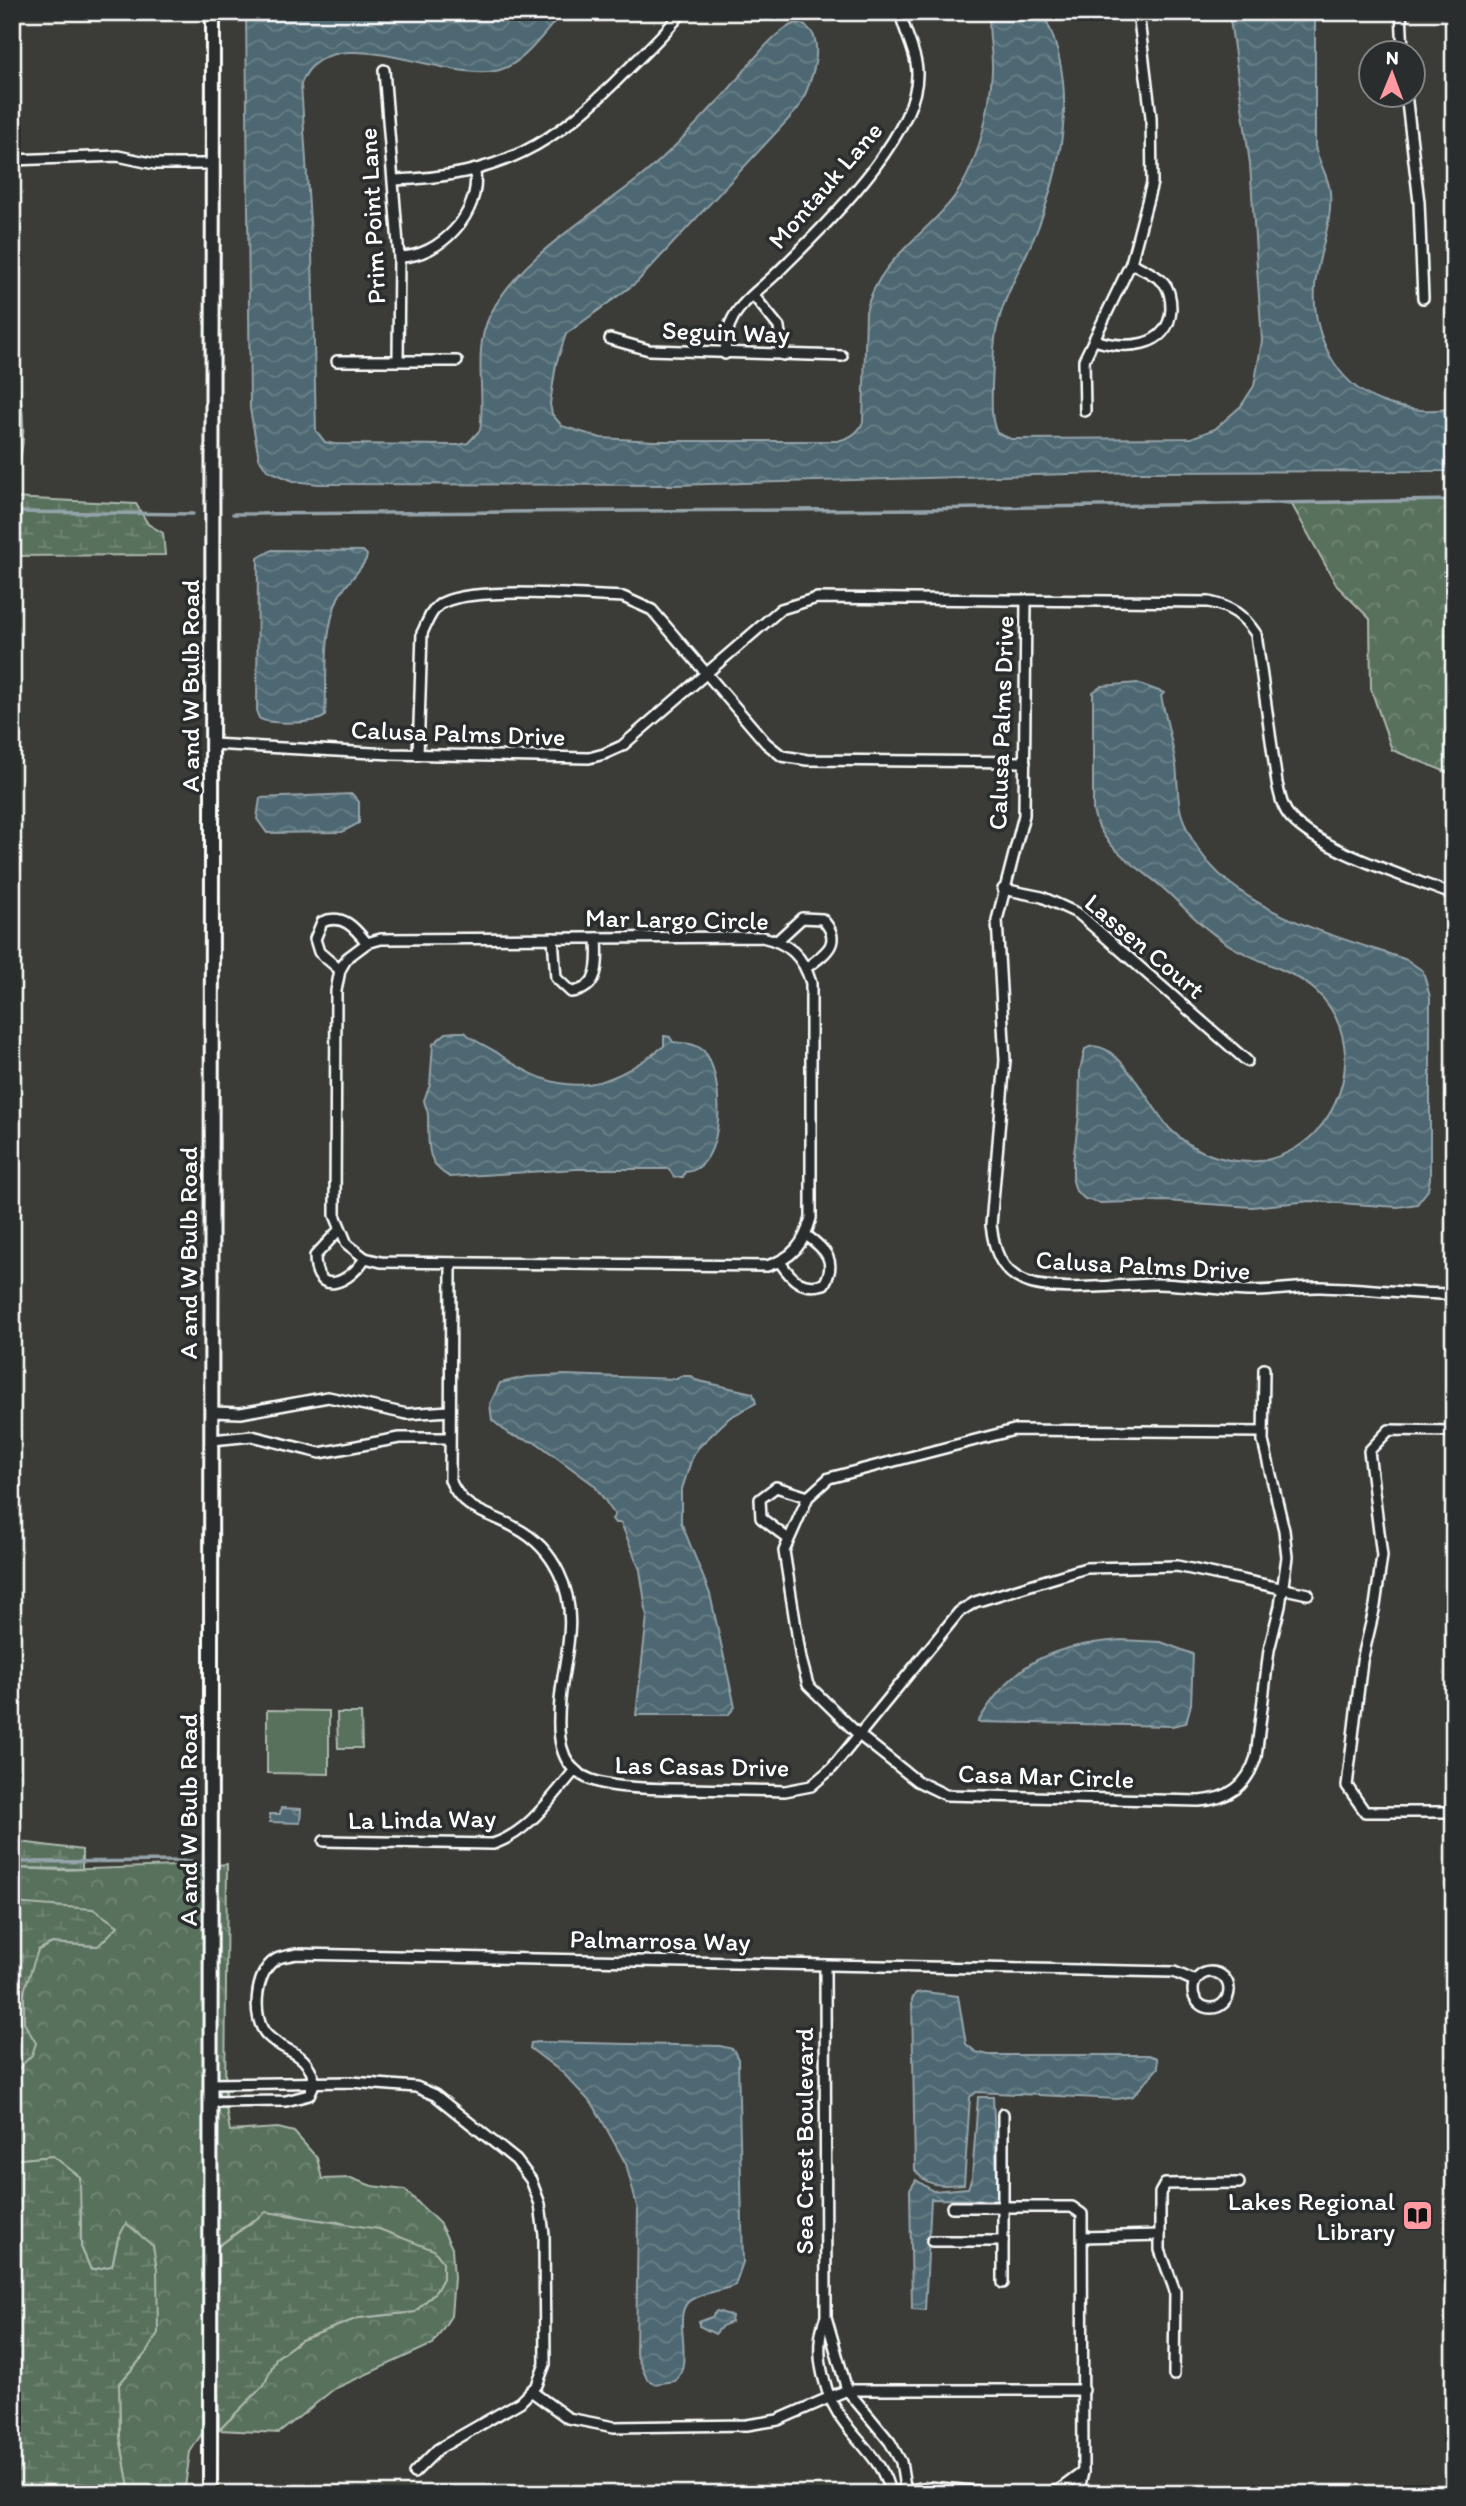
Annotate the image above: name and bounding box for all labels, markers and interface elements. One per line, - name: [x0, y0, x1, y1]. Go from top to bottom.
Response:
- north arrow: [1358, 38, 1428, 108]
- text: N: [1386, 46, 1399, 69]
- street label: Montauk Lane: [761, 115, 889, 255]
- street label: Prim Point Lane: [351, 127, 393, 305]
- street label: Seguin Way: [661, 314, 791, 350]
- street label: A and W Bulb Road: [174, 580, 206, 792]
- street label: Calusa Palms Drive: [981, 615, 1021, 831]
- street label: Calusa Palms Drive: [350, 713, 566, 753]
- street label: Lassen Court: [1078, 886, 1212, 1006]
- street label: Mar Largo Circle: [585, 901, 769, 937]
- street label: A and W Bulb Road: [172, 1147, 204, 1359]
- street label: Calusa Palms Drive: [1035, 1243, 1251, 1287]
- street label: A and W Bulb Road: [172, 1714, 204, 1926]
- street label: Las Casas Drive: [614, 1748, 790, 1784]
- street label: Casa Mar Circle: [957, 1757, 1135, 1795]
- street label: La Linda Way: [348, 1802, 496, 1836]
- street label: Palmarrosa Way: [569, 1922, 751, 1958]
- street label: Sea Crest Boulevard: [788, 2027, 820, 2255]
- place label: Lakes Regional Library: [1228, 2185, 1395, 2247]
- library icon: Lakes Regional Library: [1401, 2199, 1435, 2233]

